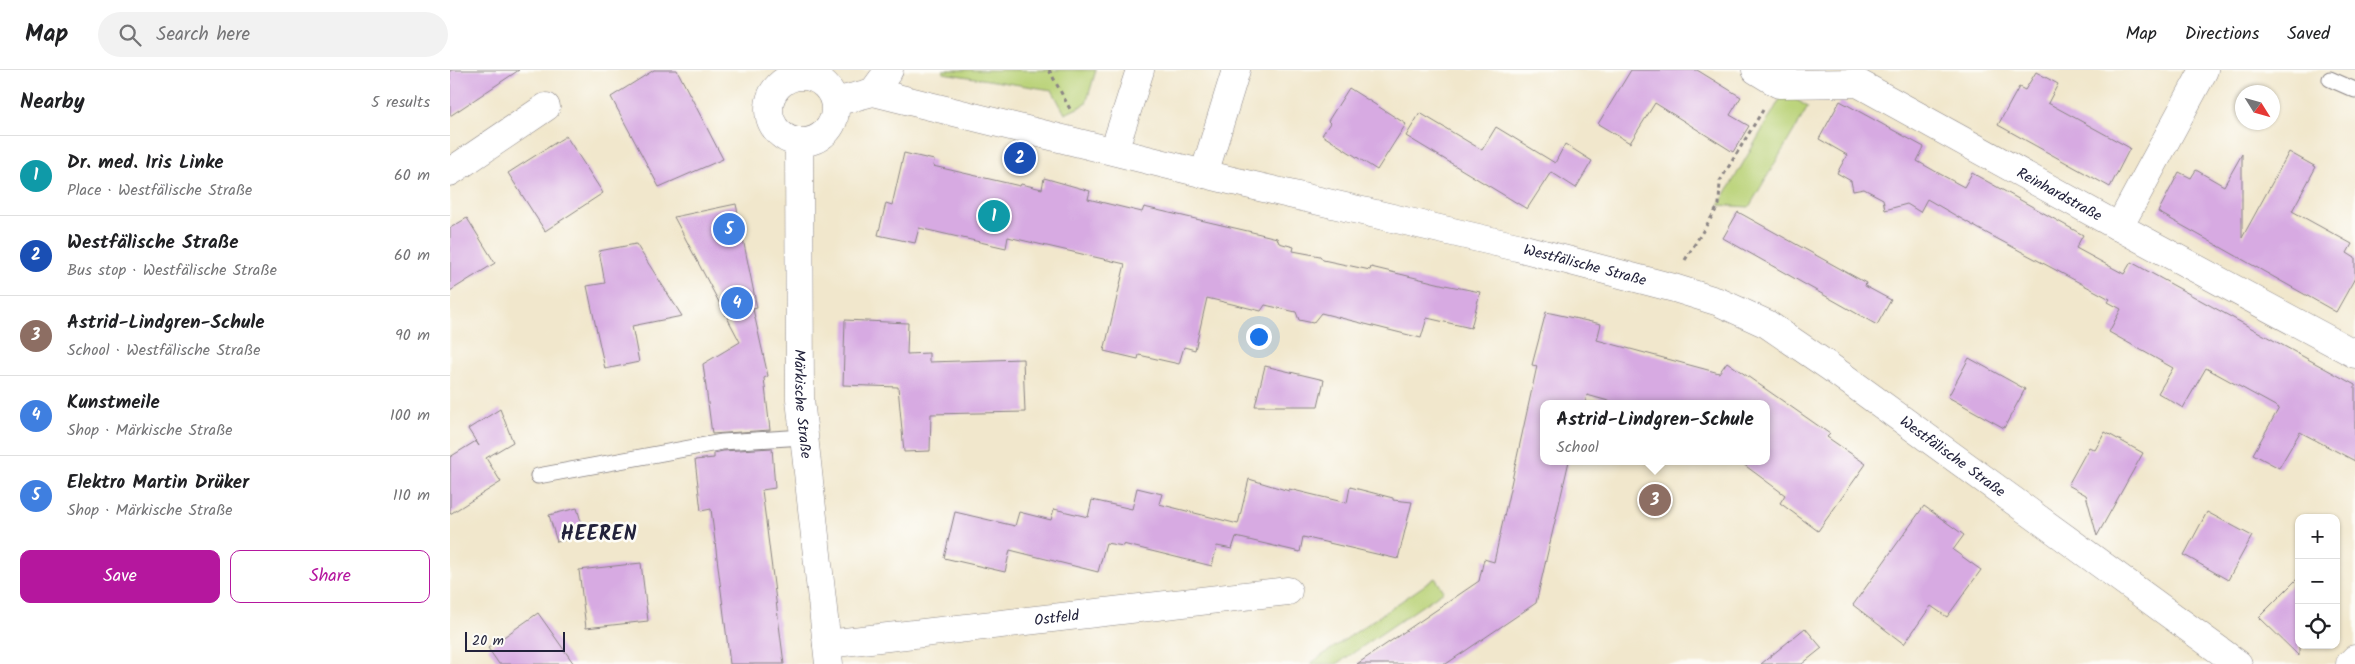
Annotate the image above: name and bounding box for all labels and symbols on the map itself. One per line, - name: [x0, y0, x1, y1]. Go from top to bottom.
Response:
- north arrow: [2235, 85, 2280, 130]
- pin: 2: [1004, 139, 1036, 177]
- street label: Reinhardstraße: [2012, 162, 2106, 228]
- pin: 1: [978, 197, 1010, 235]
- pin: 5: [713, 210, 745, 248]
- street label: Westfälische Straße: [1521, 238, 1649, 293]
- pin: 4: [721, 284, 753, 322]
- your location: [1246, 324, 1272, 350]
- street label: Märkische Straße: [787, 349, 817, 460]
- street label: Westfälische Straße: [1894, 410, 2010, 504]
- pin: 3: [1639, 481, 1671, 519]
- district label: HEEREN: [561, 519, 637, 551]
- street label: Ostfeld: [1033, 604, 1081, 633]
- scale bar: [465, 629, 565, 652]

